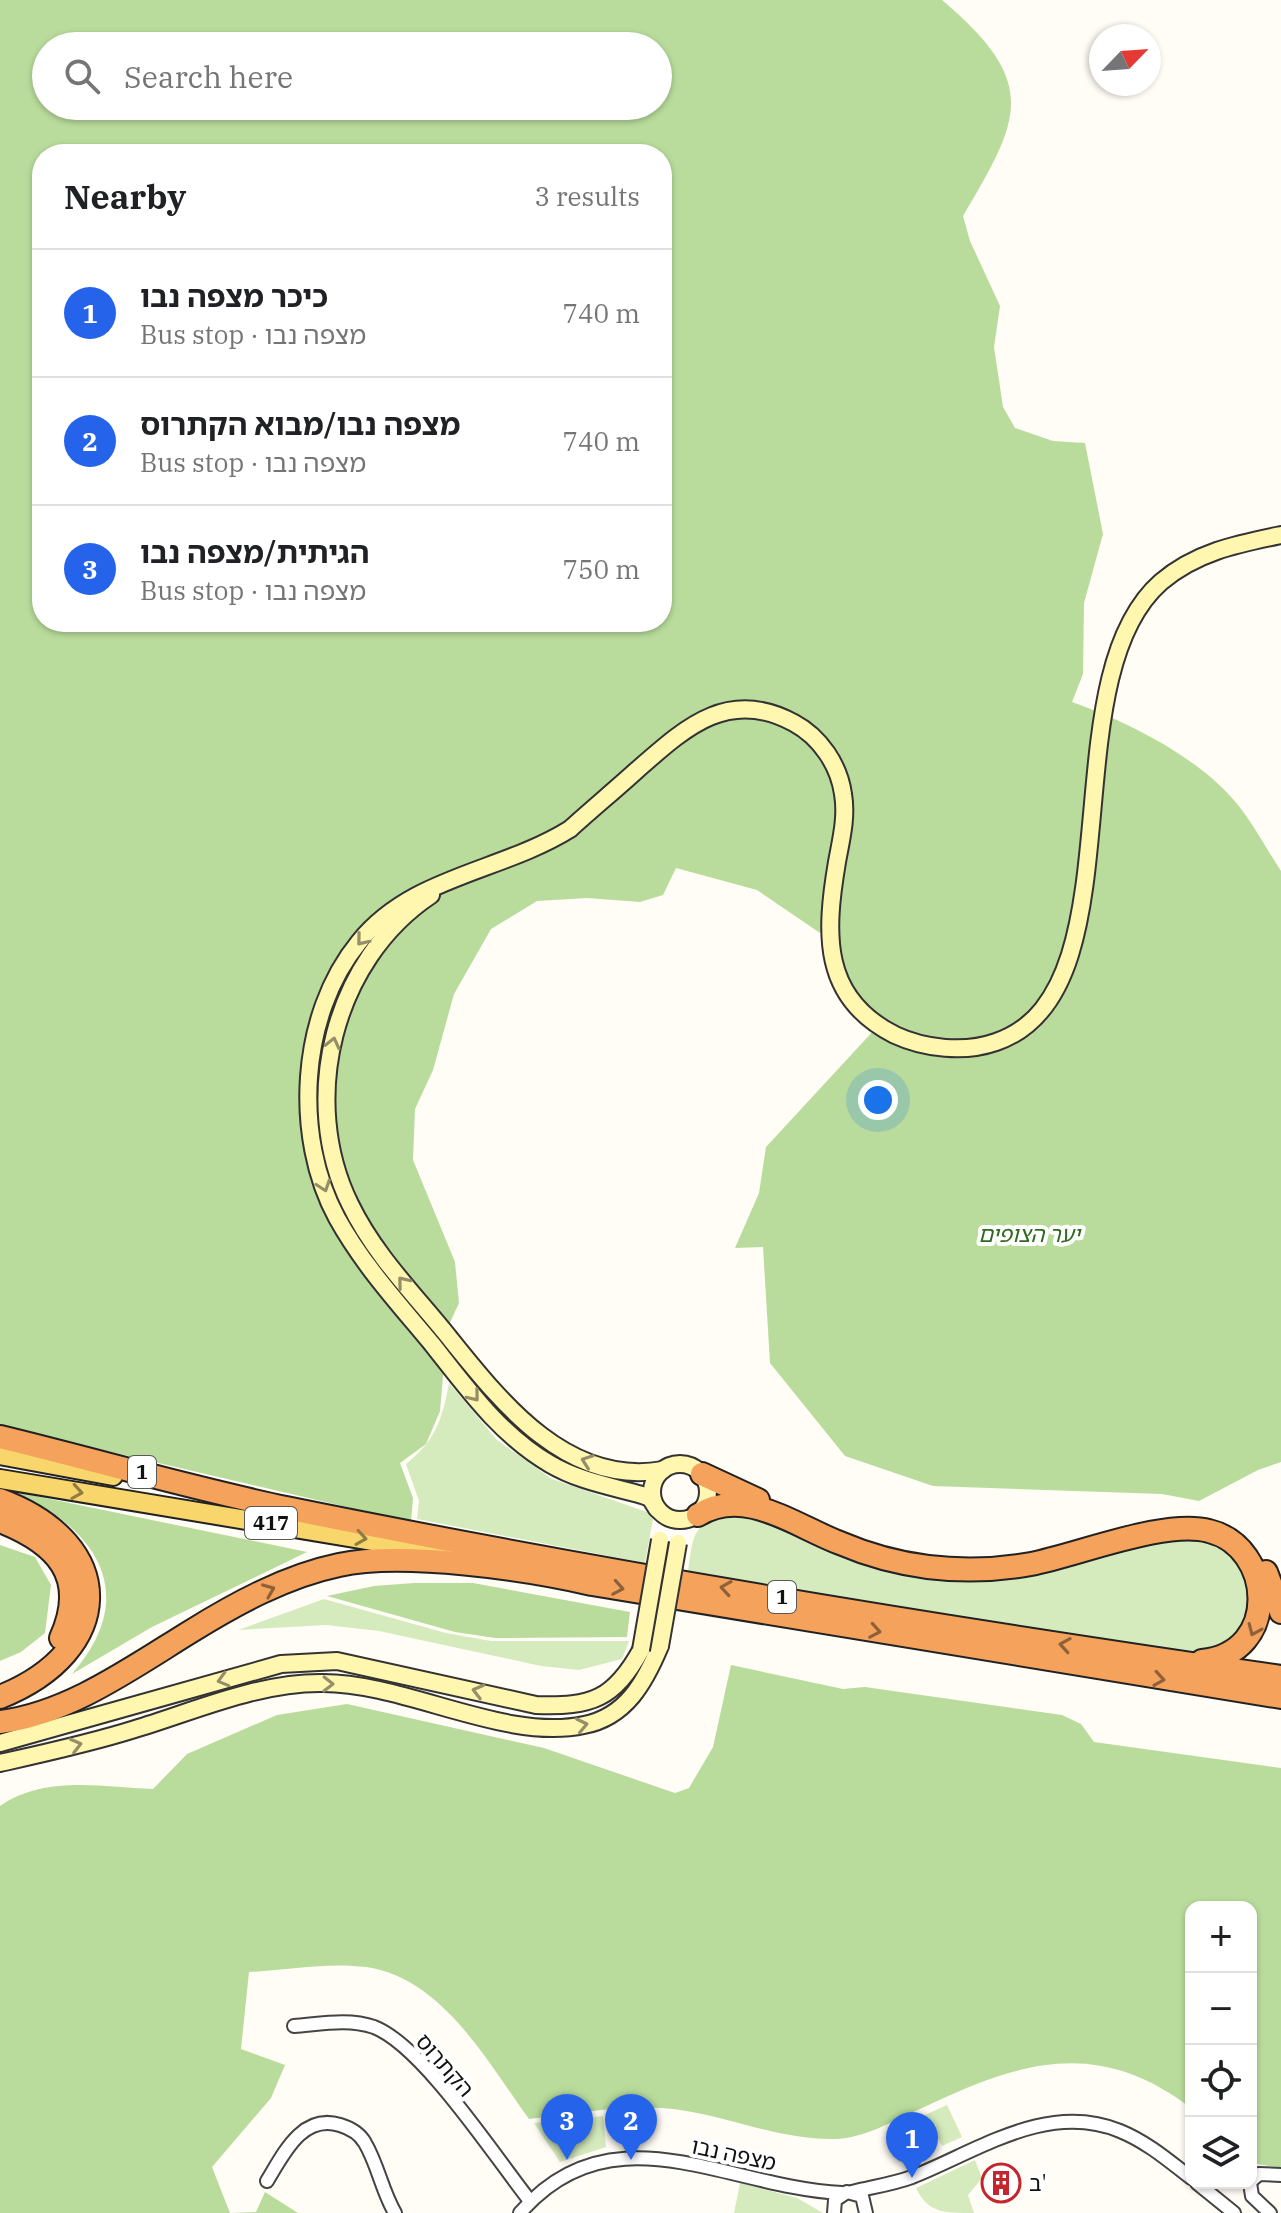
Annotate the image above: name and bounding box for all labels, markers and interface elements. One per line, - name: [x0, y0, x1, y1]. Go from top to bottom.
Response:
- north arrow: [1089, 24, 1161, 96]
- search box: [32, 32, 672, 120]
- icon: search: [60, 54, 104, 98]
- text: Search here: [124, 57, 293, 96]
- text: Nearby: [64, 174, 186, 218]
- text: 3 results: [534, 179, 640, 213]
- text: כיכר מצפה נבו: [140, 276, 328, 315]
- text: 1: [82, 296, 98, 330]
- text: 740 m: [562, 296, 640, 330]
- text: Bus stop · מצפה נבו: [140, 317, 366, 351]
- text: מצפה נבו/מבוא הקתרוס: [140, 404, 460, 443]
- text: 2: [82, 424, 98, 458]
- text: 740 m: [562, 424, 640, 458]
- text: Bus stop · מצפה נבו: [140, 445, 366, 479]
- text: הגיתית/מצפה נבו: [140, 532, 369, 571]
- text: 3: [82, 552, 98, 586]
- text: 750 m: [562, 552, 640, 586]
- text: Bus stop · מצפה נבו: [140, 573, 366, 607]
- one-way arrow: [357, 930, 371, 945]
- one-way arrow: [324, 1037, 341, 1050]
- your location: [858, 1080, 898, 1120]
- one-way arrow: [314, 1178, 330, 1192]
- park label: יער הצופים: [978, 1219, 1083, 1248]
- one-way arrow: [398, 1277, 413, 1291]
- one-way arrow: [464, 1387, 479, 1402]
- one-way arrow: [581, 1455, 595, 1471]
- road number: 1: [128, 1456, 156, 1488]
- one-way arrow: [70, 1483, 84, 1500]
- road number: 417: [245, 1507, 297, 1539]
- one-way arrow: [354, 1529, 368, 1546]
- one-way arrow: [611, 1579, 625, 1596]
- one-way arrow: [719, 1580, 733, 1597]
- road number: 1: [768, 1581, 796, 1613]
- one-way arrow: [261, 1583, 275, 1599]
- one-way arrow: [1247, 1621, 1263, 1636]
- one-way arrow: [868, 1622, 881, 1639]
- one-way arrow: [1059, 1637, 1072, 1654]
- one-way arrow: [1152, 1669, 1165, 1686]
- one-way arrow: [217, 1670, 231, 1687]
- one-way arrow: [322, 1675, 335, 1693]
- one-way arrow: [471, 1683, 485, 1700]
- one-way arrow: [575, 1717, 588, 1734]
- one-way arrow: [69, 1737, 82, 1754]
- map controls: [1185, 1901, 1257, 2189]
- button: +: [1185, 1901, 1257, 1973]
- button: −: [1185, 1973, 1257, 2045]
- street label: הקתרוס: [410, 2027, 481, 2102]
- button: locate: [1185, 2045, 1257, 2117]
- pin: 3: [541, 2094, 593, 2160]
- pin: 2: [605, 2094, 657, 2160]
- pin: 1: [886, 2112, 938, 2178]
- button: layers: [1185, 2117, 1257, 2189]
- street label: מצפה נבו: [689, 2130, 779, 2177]
- building icon: ב': [980, 2162, 1022, 2204]
- place label: ב': [1029, 2168, 1047, 2197]

